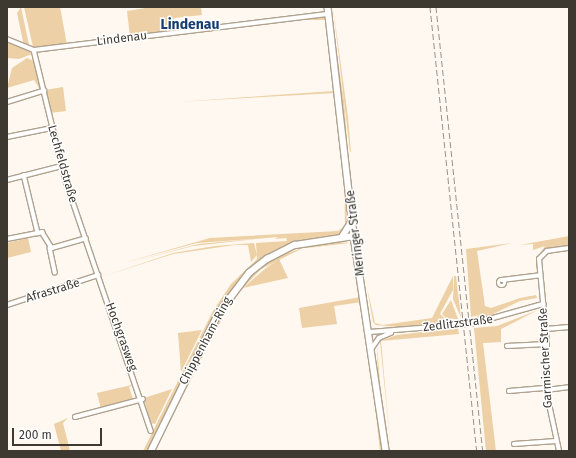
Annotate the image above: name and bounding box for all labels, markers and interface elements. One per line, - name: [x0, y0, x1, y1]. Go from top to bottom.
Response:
- district label: Lindenau: [160, 17, 220, 33]
- street label: Lindenau: [96, 29, 148, 49]
- street label: Lechfeldstraße: [44, 123, 80, 205]
- street label: Meringer Straße: [344, 189, 368, 277]
- street label: Afrastraße: [24, 276, 82, 306]
- street label: Chippenham-Ring: [177, 295, 235, 387]
- street label: Hochgrasweg: [102, 301, 140, 373]
- street label: Garmischer Straße: [536, 307, 556, 409]
- street label: Zedlitzstraße: [422, 313, 494, 335]
- scale bar: [14, 420, 104, 446]
- text: 200 m: [19, 428, 52, 442]

